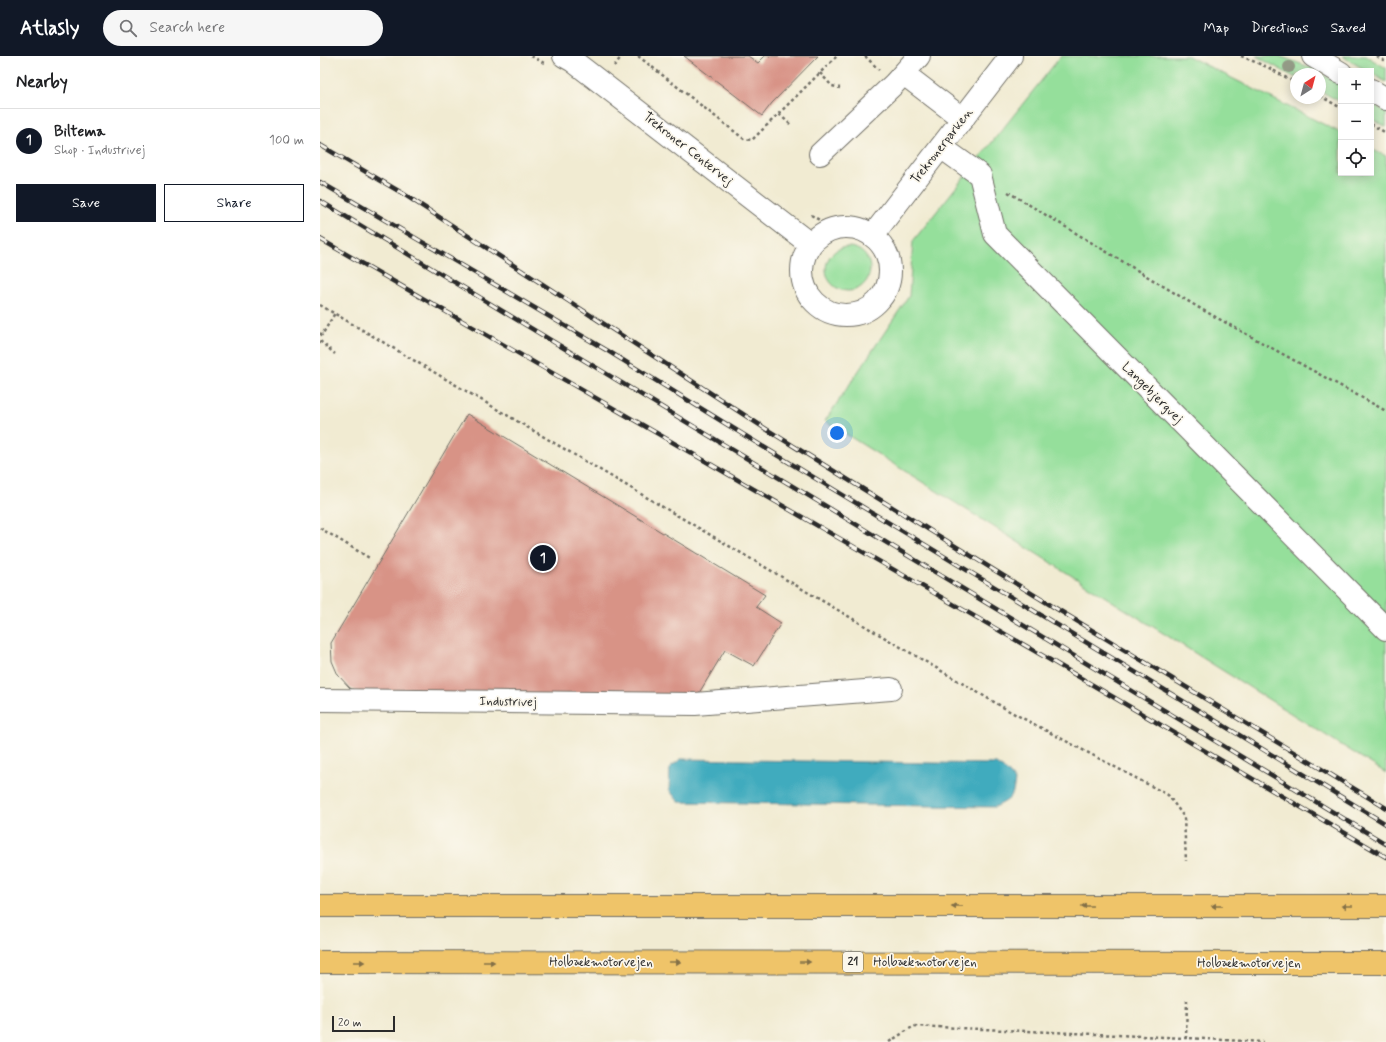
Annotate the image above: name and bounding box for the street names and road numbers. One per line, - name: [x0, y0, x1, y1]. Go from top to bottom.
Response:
- street label: Trekronerparken: [907, 104, 977, 188]
- street label: Trekroner Centervej: [639, 108, 737, 190]
- street label: Langebjergvej: [1117, 359, 1186, 428]
- street label: Industrivej: [479, 693, 537, 711]
- road number: 21: [843, 952, 863, 972]
- street label: Holbækmotorvejen: [549, 954, 653, 971]
- street label: Holbækmotorvejen: [873, 954, 977, 971]
- street label: Holbækmotorvejen: [1197, 955, 1301, 972]

